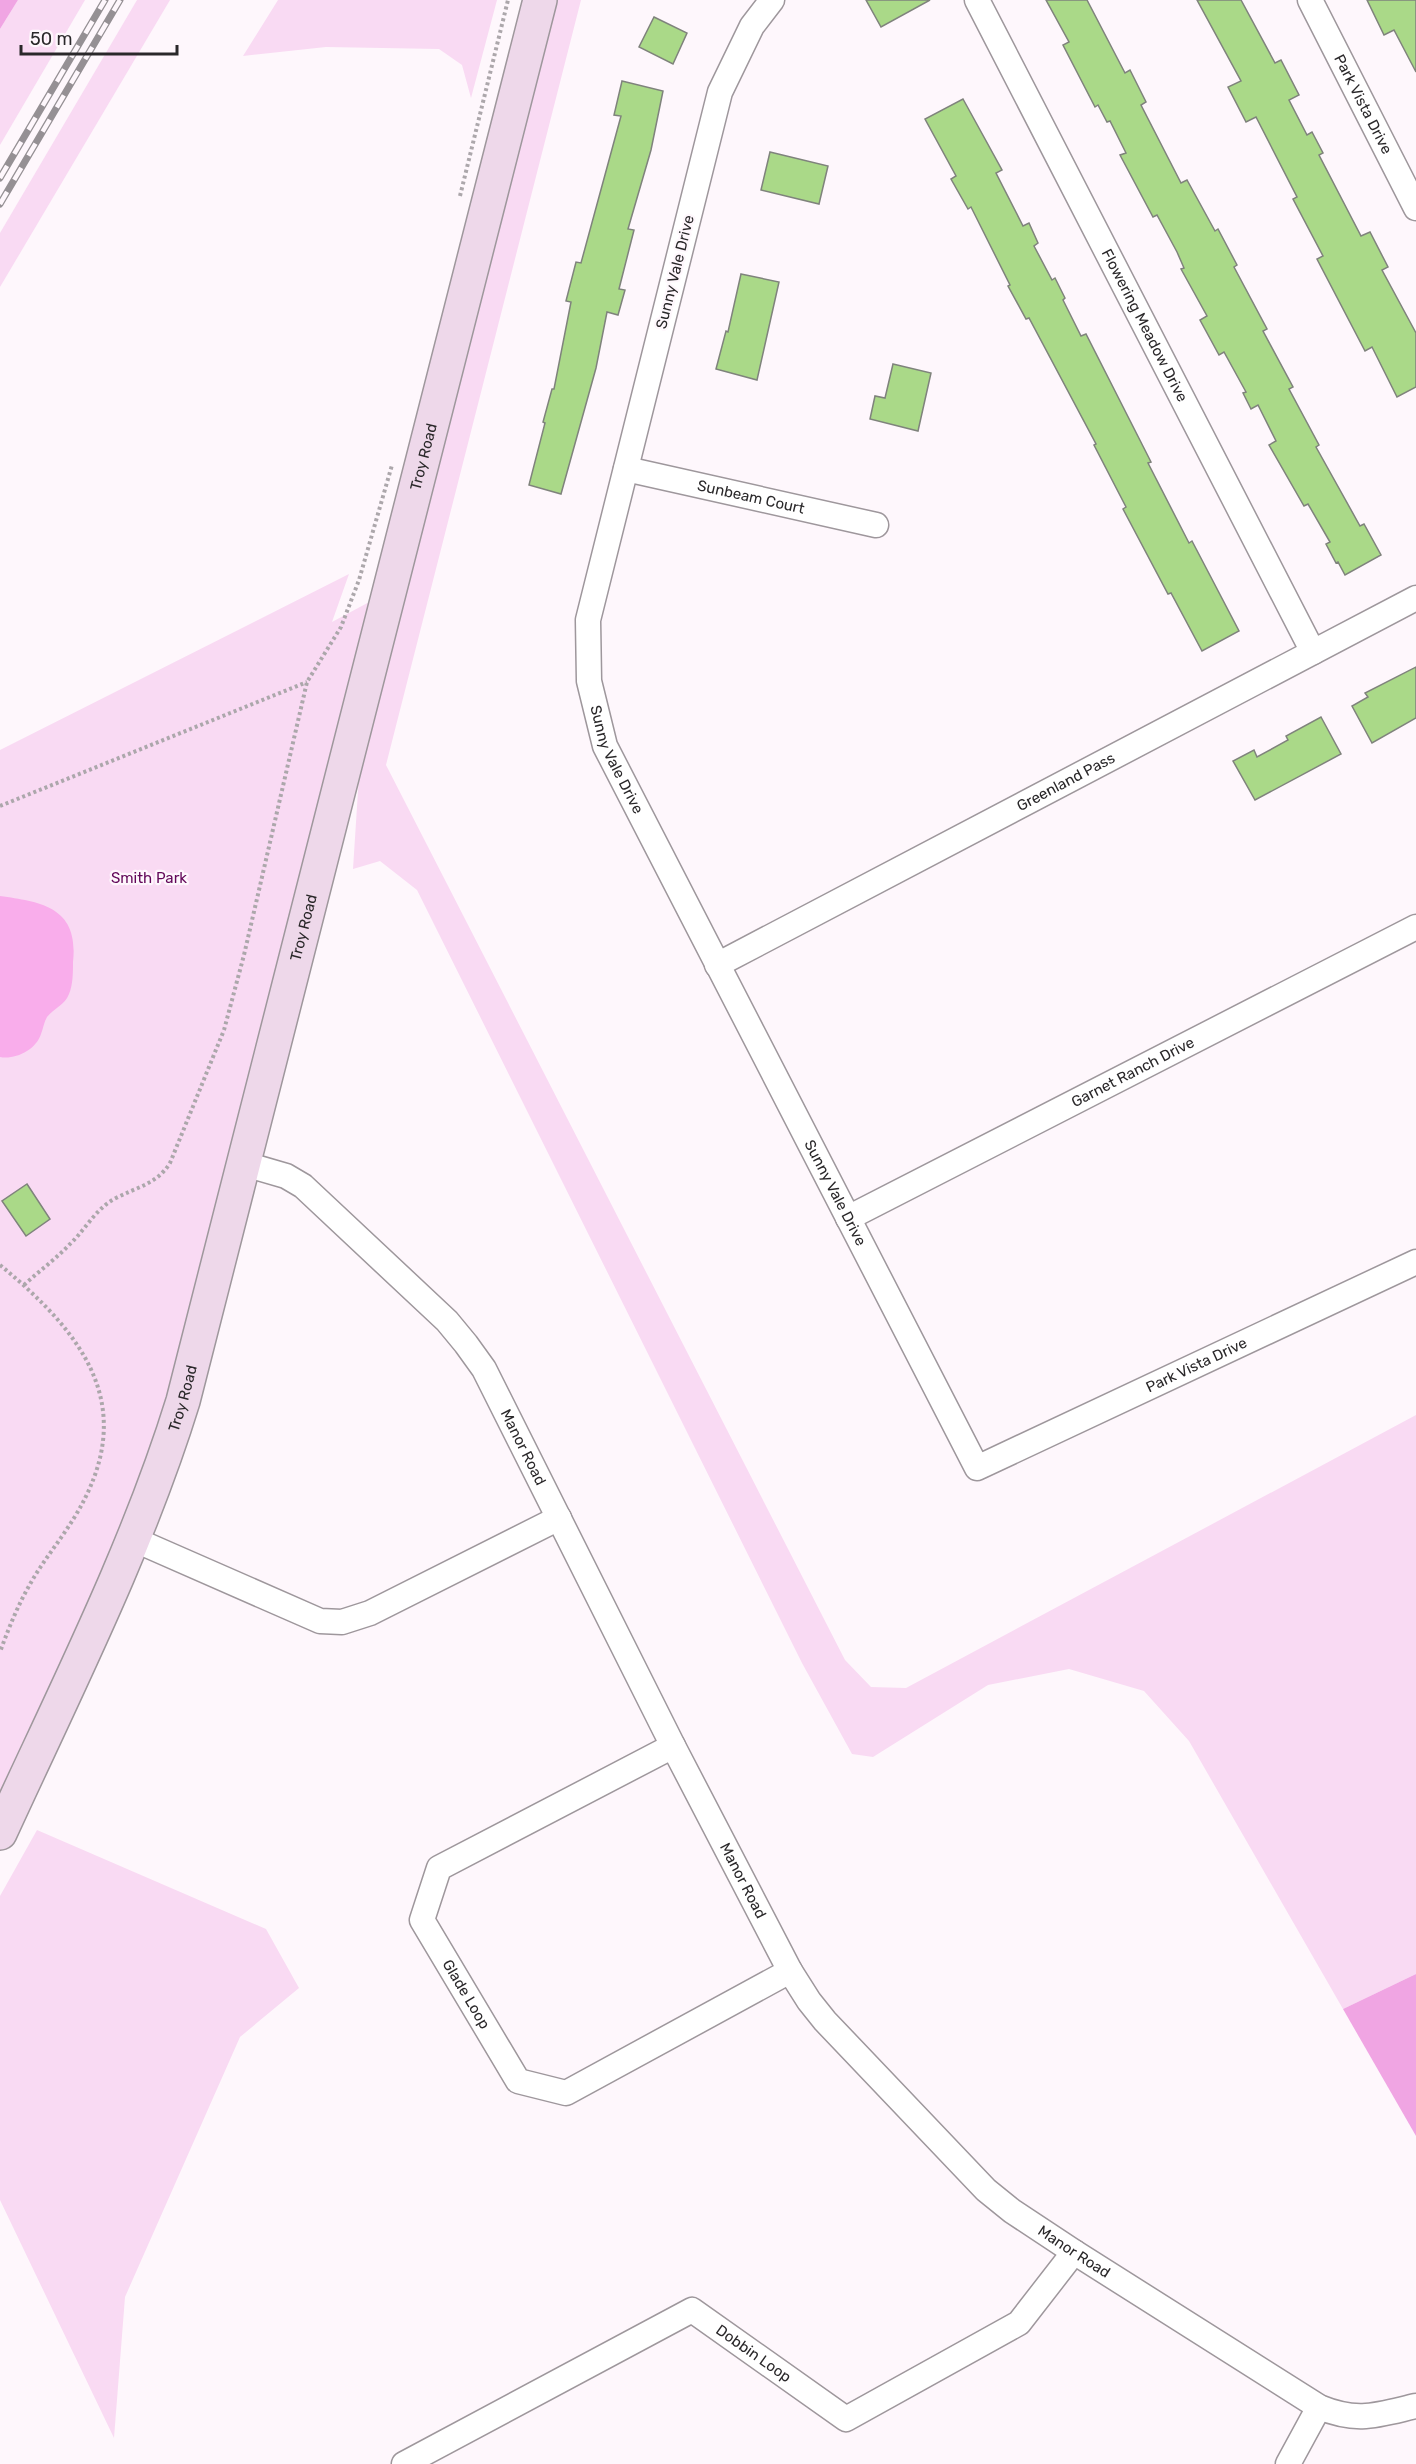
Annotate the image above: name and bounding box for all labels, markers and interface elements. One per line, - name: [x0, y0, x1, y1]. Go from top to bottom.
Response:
- scale bar: [21, 18, 177, 56]
- text: 50 m: [30, 28, 73, 50]
- street label: Park Vista Drive: [1330, 51, 1396, 157]
- street label: Sunny Vale Drive: [652, 213, 698, 331]
- street label: Flowering Meadow Drive: [1098, 246, 1192, 405]
- street label: Troy Road: [406, 421, 441, 492]
- street label: Sunbeam Court: [696, 476, 806, 518]
- street label: Sunny Vale Drive: [586, 703, 647, 817]
- street label: Greenland Pass: [1014, 749, 1118, 815]
- park label: Smith Park: [111, 869, 187, 887]
- street label: Troy Road: [286, 892, 321, 963]
- street label: Garnet Ranch Drive: [1068, 1033, 1197, 1111]
- street label: Sunny Vale Drive: [801, 1137, 870, 1249]
- street label: Park Vista Drive: [1143, 1334, 1250, 1396]
- street label: Troy Road: [165, 1363, 201, 1434]
- street label: Manor Road: [497, 1406, 550, 1488]
- street label: Manor Road: [716, 1840, 770, 1921]
- street label: Glade Loop: [439, 1956, 494, 2032]
- street label: Manor Road: [1035, 2222, 1114, 2282]
- street label: Dobbin Loop: [713, 2321, 795, 2386]

